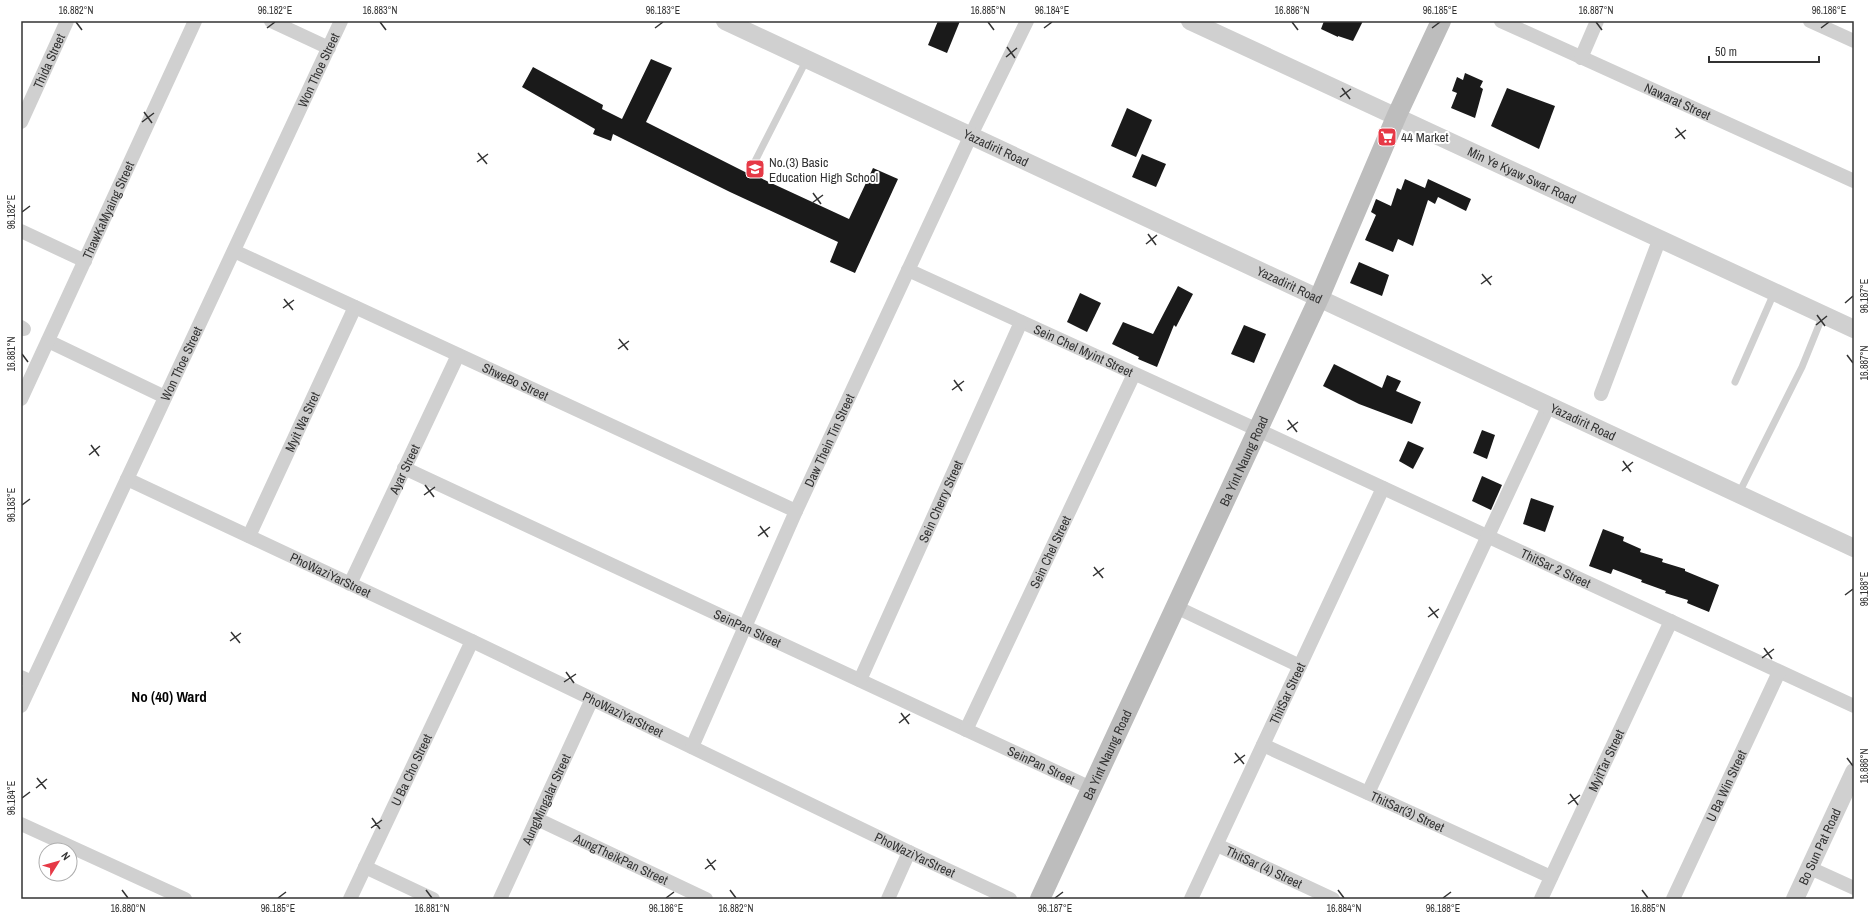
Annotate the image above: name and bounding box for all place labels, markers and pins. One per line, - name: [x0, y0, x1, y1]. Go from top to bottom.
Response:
- supermarket icon: 44 Market: [1376, 126, 1398, 148]
- place label: 44 Market: [1401, 129, 1448, 146]
- place label: No.(3) Basic Education High School: [769, 154, 878, 186]
- school or university icon: No.(3) Basic Education High School: [744, 158, 766, 180]

